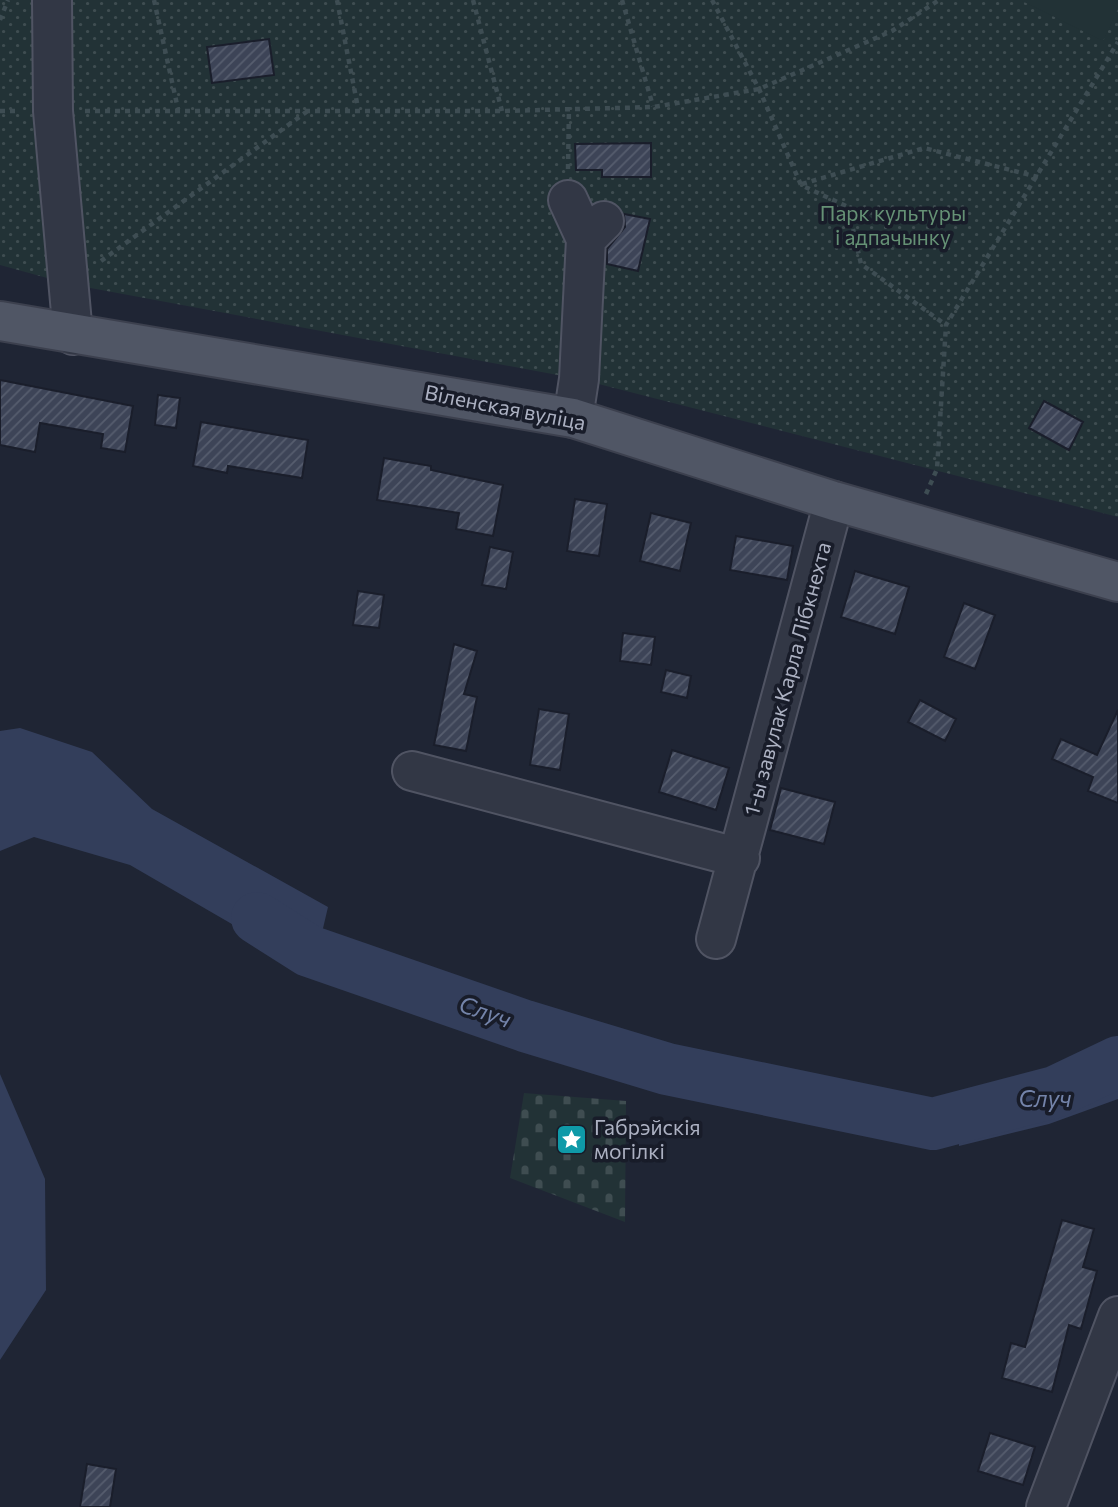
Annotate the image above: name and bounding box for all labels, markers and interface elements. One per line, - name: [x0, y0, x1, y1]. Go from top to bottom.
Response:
- park label: Парк культуры і адпачынку: [820, 200, 966, 249]
- street label: Віленская вуліца: [423, 379, 588, 434]
- street label: 1-ы завулак Карла Лібкнехта: [738, 539, 835, 818]
- water label: Случ: [456, 989, 515, 1033]
- water label: Случ: [1018, 1084, 1072, 1112]
- place label: Габрэйскія могілкі: [594, 1114, 701, 1163]
- place icon: Габрэйскія могілкі: [554, 1123, 588, 1157]

